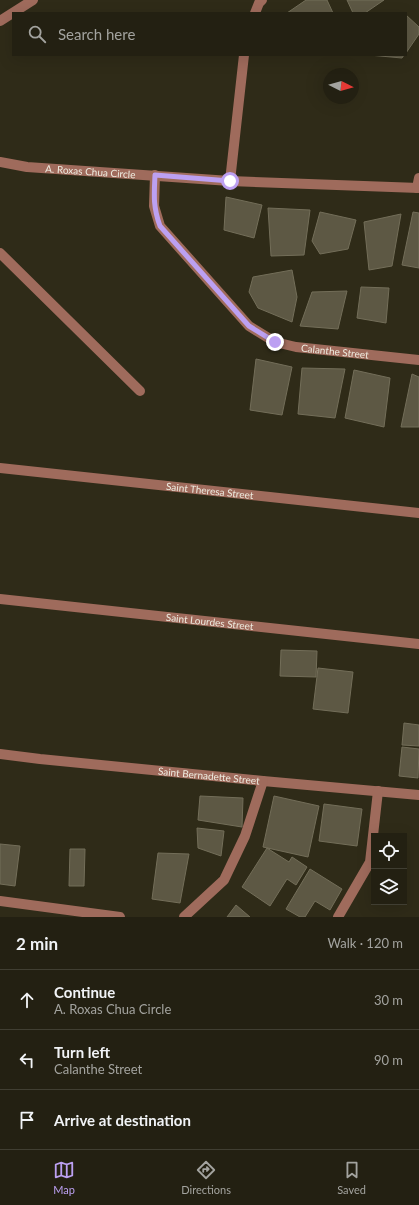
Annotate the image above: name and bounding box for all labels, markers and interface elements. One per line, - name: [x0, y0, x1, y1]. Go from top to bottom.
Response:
- search box: [12, 12, 407, 56]
- icon: search: [26, 23, 48, 45]
- text: Search here: [58, 25, 135, 43]
- north arrow: [323, 68, 359, 104]
- street label: A. Roxas Chua Circle: [45, 162, 136, 180]
- route start: [221, 172, 239, 190]
- route end: [266, 333, 284, 351]
- street label: Calanthe Street: [300, 342, 370, 361]
- street label: Saint Theresa Street: [166, 480, 254, 501]
- street label: Saint Lourdes Street: [165, 611, 255, 632]
- street label: Saint Bernadette Street: [157, 765, 261, 787]
- map controls: [371, 833, 407, 905]
- button: locate: [371, 833, 407, 869]
- button: layers: [371, 869, 407, 905]
- text: 2 min: [16, 933, 58, 954]
- text: Walk · 120 m: [327, 935, 403, 951]
- text: Continue: [54, 983, 115, 1001]
- icon: ahead: [16, 989, 38, 1011]
- text: 30 m: [374, 992, 403, 1008]
- text: A. Roxas Chua Circle: [54, 1001, 171, 1017]
- text: Turn left: [54, 1043, 110, 1061]
- icon: left: [16, 1049, 38, 1071]
- text: 90 m: [374, 1052, 403, 1068]
- text: Calanthe Street: [54, 1061, 142, 1077]
- icon: arrive: [16, 1109, 38, 1131]
- text: Arrive at destination: [54, 1111, 191, 1129]
- tab: Map: [53, 1159, 75, 1196]
- tab: Directions: [181, 1159, 231, 1196]
- tab: Saved: [337, 1159, 366, 1196]

